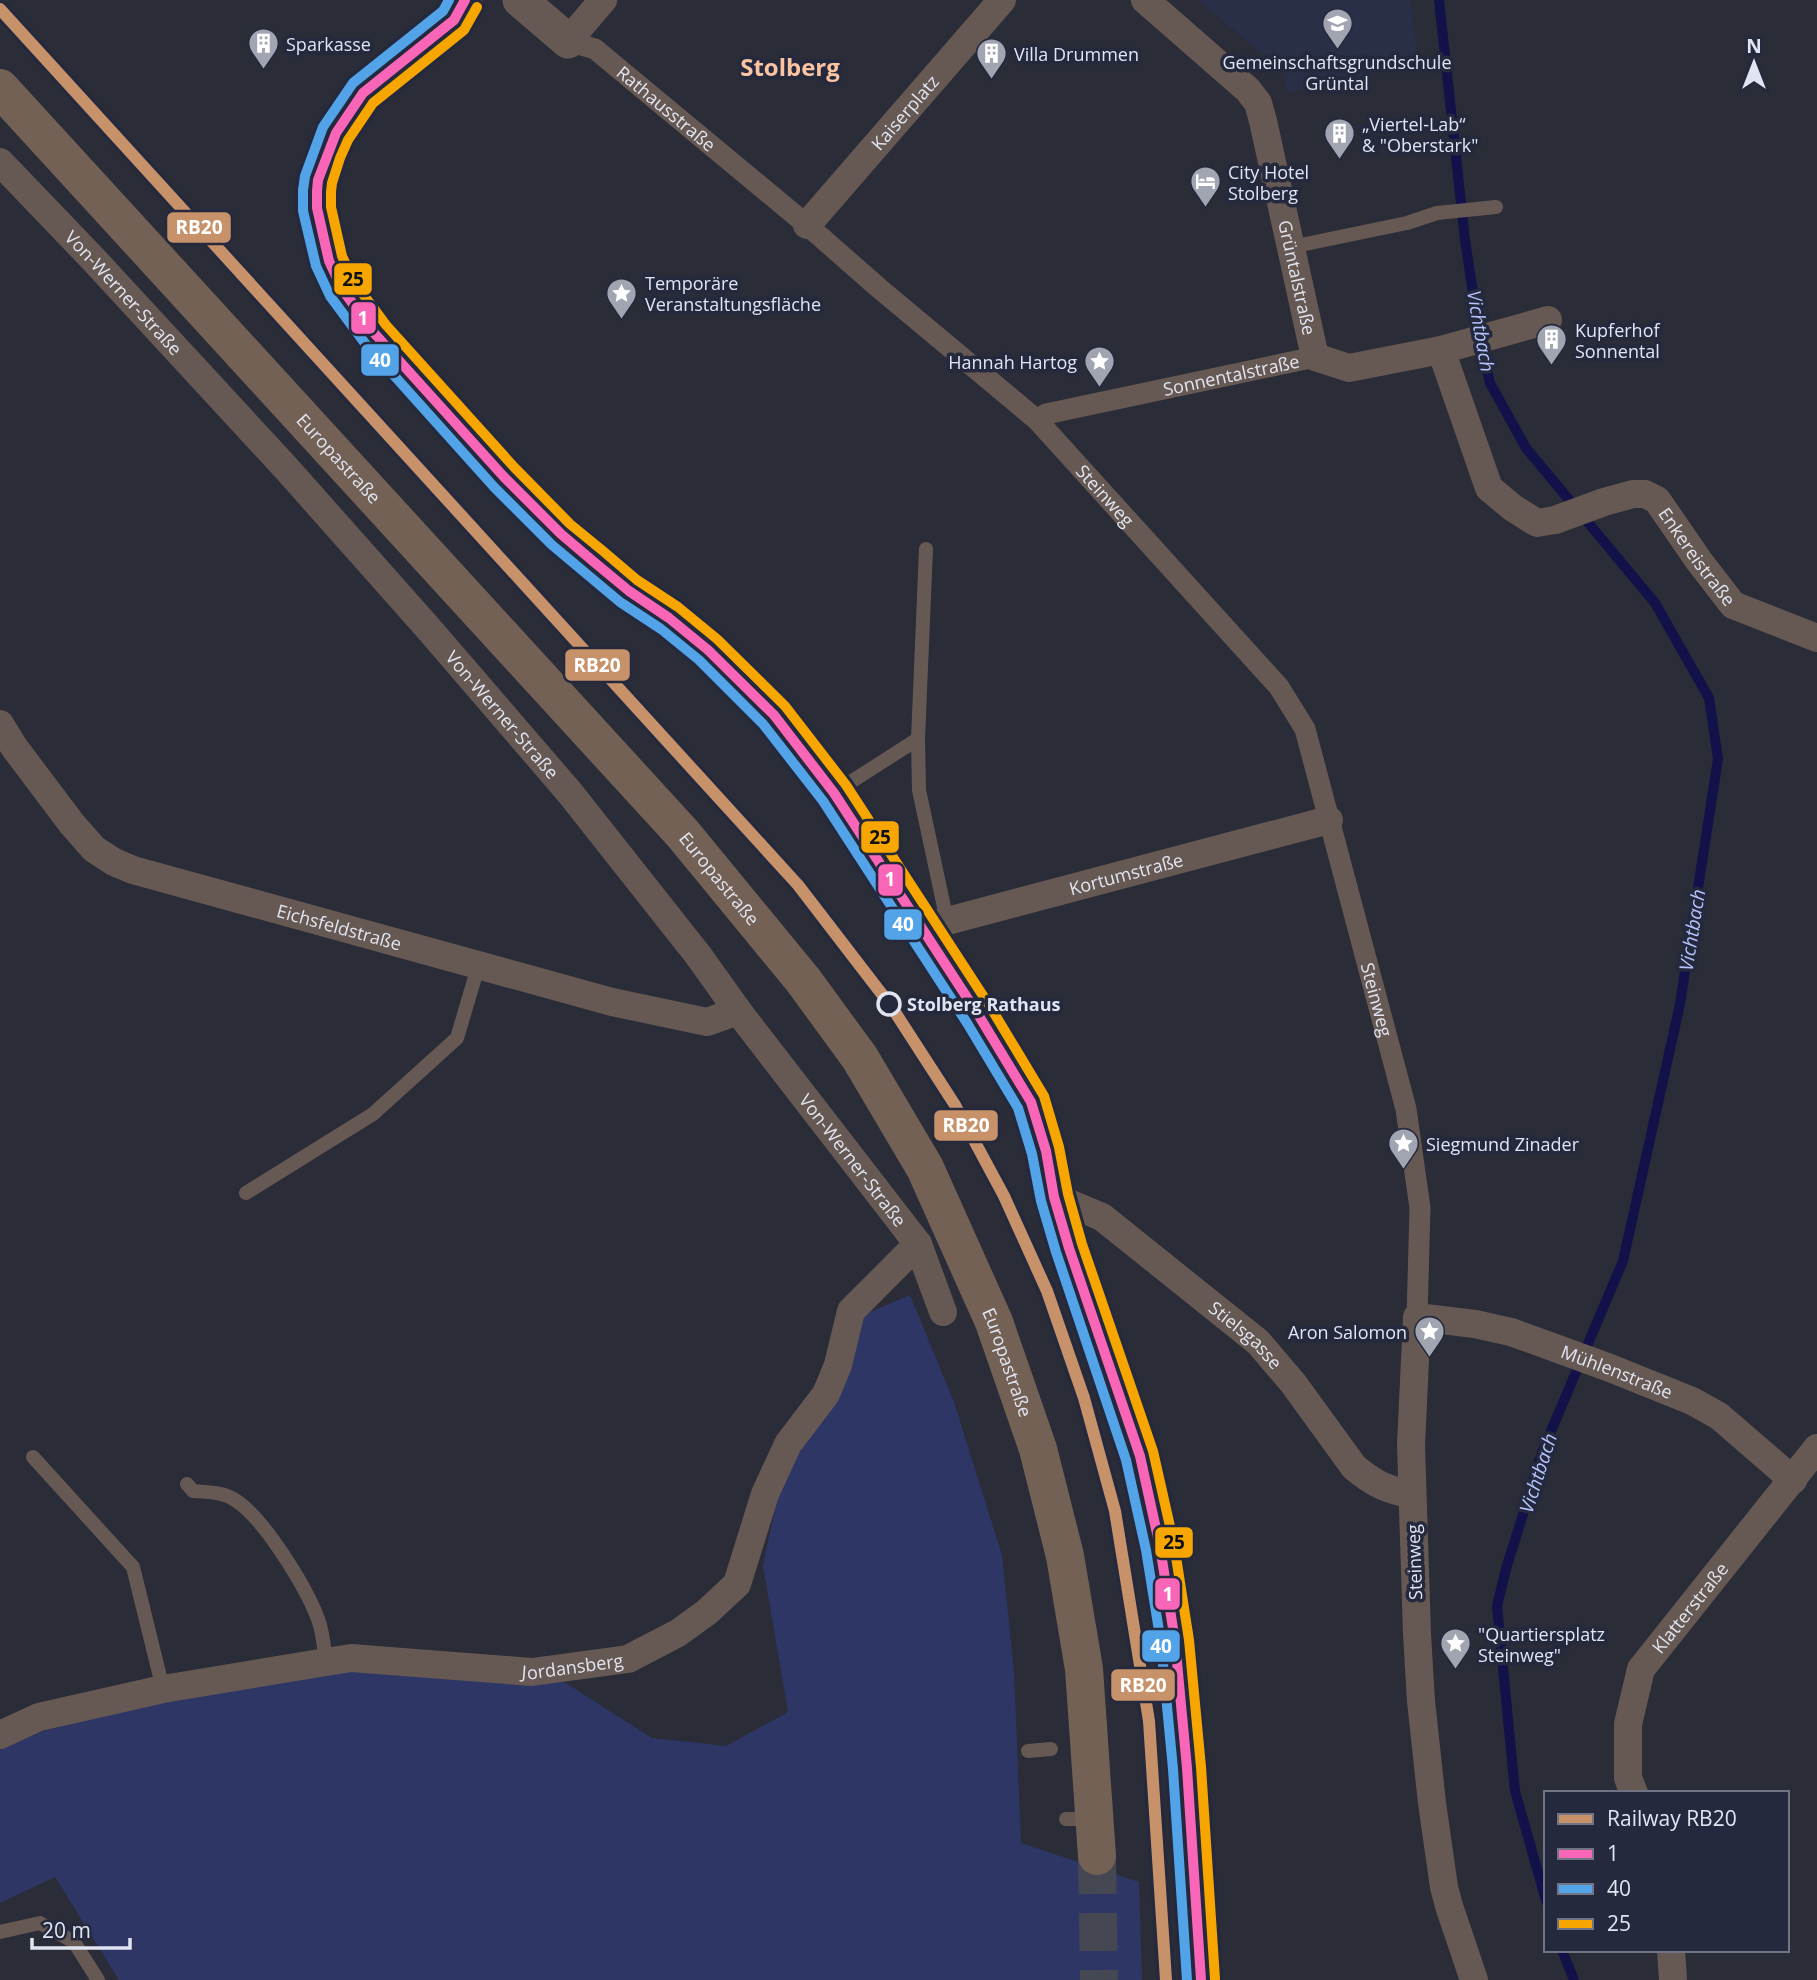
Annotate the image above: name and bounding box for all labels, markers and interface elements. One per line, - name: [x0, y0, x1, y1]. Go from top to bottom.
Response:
- school or university icon: Gemeinschaftsgrundschule Grüntal: [1320, 7, 1354, 51]
- building icon: Sparkasse: [246, 27, 280, 71]
- north arrow: [1719, 28, 1789, 98]
- place label: Sparkasse: [286, 32, 371, 56]
- text: N: [1746, 33, 1762, 59]
- building icon: Villa Drummen: [974, 37, 1008, 81]
- place label: Villa Drummen: [1014, 42, 1139, 66]
- district label: Stolberg: [740, 50, 840, 83]
- place label: Gemeinschaftsgrundschule Grüntal: [1223, 50, 1452, 95]
- street label: Rathausstraße: [612, 60, 721, 156]
- street label: Kaiserplatz: [865, 70, 944, 155]
- place label: „Viertel-Lab“ & "Oberstark": [1362, 112, 1478, 157]
- building icon: „Viertel-Lab“ & "Oberstark": [1322, 117, 1356, 161]
- place label: City Hotel Stolberg: [1228, 160, 1309, 205]
- hotel icon: City Hotel Stolberg: [1188, 165, 1222, 209]
- line badge: RB20: [166, 211, 232, 244]
- text: RB20: [175, 214, 223, 240]
- street label: Grüntalstraße: [1273, 218, 1322, 337]
- street label: Von-Werner-Straße: [60, 225, 188, 360]
- line badge: 25: [333, 262, 373, 296]
- text: 25: [342, 266, 364, 292]
- place label: Temporäre Veranstaltungsfläche: [645, 271, 821, 316]
- place icon: Temporäre Veranstaltungsfläche: [605, 276, 639, 320]
- water label: Vichtbach: [1461, 288, 1501, 374]
- line badge: 1: [350, 301, 377, 335]
- text: 1: [358, 305, 368, 331]
- place label: Kupferhof Sonnental: [1575, 318, 1660, 363]
- building icon: Kupferhof Sonnental: [1535, 323, 1569, 367]
- line badge: 40: [360, 343, 400, 377]
- place icon: Hannah Hartog: [1083, 345, 1117, 389]
- text: 40: [369, 347, 391, 373]
- street label: Sonnentalstraße: [1161, 349, 1301, 401]
- place label: Hannah Hartog: [948, 350, 1077, 374]
- street label: Europastraße: [292, 408, 386, 508]
- street label: Steinweg: [1071, 459, 1140, 532]
- street label: Enkereistraße: [1653, 502, 1741, 611]
- street label: Von-Werner-Straße: [441, 645, 564, 784]
- line badge: RB20: [564, 648, 631, 682]
- text: RB20: [573, 652, 621, 678]
- line badge: 25: [860, 820, 900, 854]
- text: 25: [869, 824, 891, 850]
- street label: Europastraße: [674, 827, 765, 930]
- street label: Kortumstraße: [1066, 847, 1186, 900]
- line badge: 1: [877, 863, 904, 897]
- text: 1: [885, 866, 895, 892]
- water label: Vichtbach: [1673, 887, 1711, 973]
- street label: Eichsfeldstraße: [274, 898, 404, 955]
- line badge: 40: [883, 908, 923, 941]
- text: 40: [892, 911, 914, 937]
- street label: Steinweg: [1356, 960, 1398, 1040]
- marker: Stolberg Rathaus: [877, 992, 901, 1016]
- place label: Stolberg Rathaus: [907, 992, 1061, 1016]
- street label: Von-Werner-Straße: [794, 1089, 912, 1231]
- line badge: RB20: [933, 1109, 999, 1142]
- text: RB20: [942, 1112, 990, 1138]
- place icon: Siegmund Zinader: [1386, 1127, 1420, 1171]
- place label: Siegmund Zinader: [1426, 1132, 1580, 1156]
- street label: Stielsgasse: [1204, 1295, 1288, 1374]
- street label: Europastraße: [977, 1304, 1038, 1420]
- place icon: Aron Salomon: [1413, 1315, 1447, 1359]
- place label: Aron Salomon: [1288, 1320, 1407, 1344]
- street label: Mühlenstraße: [1558, 1339, 1676, 1404]
- water label: Vichtbach: [1513, 1430, 1563, 1516]
- street label: Steinweg: [1401, 1523, 1427, 1600]
- line badge: 25: [1154, 1526, 1194, 1559]
- text: 25: [1163, 1529, 1185, 1555]
- street label: Klatterstraße: [1646, 1557, 1733, 1658]
- line badge: 1: [1154, 1577, 1181, 1611]
- text: 1: [1163, 1581, 1173, 1607]
- place label: "Quartiersplatz Steinweg": [1478, 1622, 1605, 1667]
- place icon: "Quartiersplatz Steinweg": [1438, 1627, 1472, 1671]
- line badge: 40: [1141, 1629, 1181, 1663]
- text: 40: [1150, 1633, 1172, 1659]
- street label: Jordansberg: [519, 1648, 625, 1685]
- line badge: RB20: [1110, 1668, 1176, 1702]
- text: RB20: [1119, 1672, 1167, 1698]
- legend: [1544, 1791, 1789, 1952]
- text: Railway RB20: [1607, 1804, 1737, 1832]
- text: 1: [1607, 1839, 1619, 1867]
- text: 40: [1607, 1874, 1631, 1902]
- scale bar: [32, 1906, 130, 1950]
- text: 25: [1607, 1909, 1631, 1937]
- text: 20 m: [42, 1916, 91, 1944]

